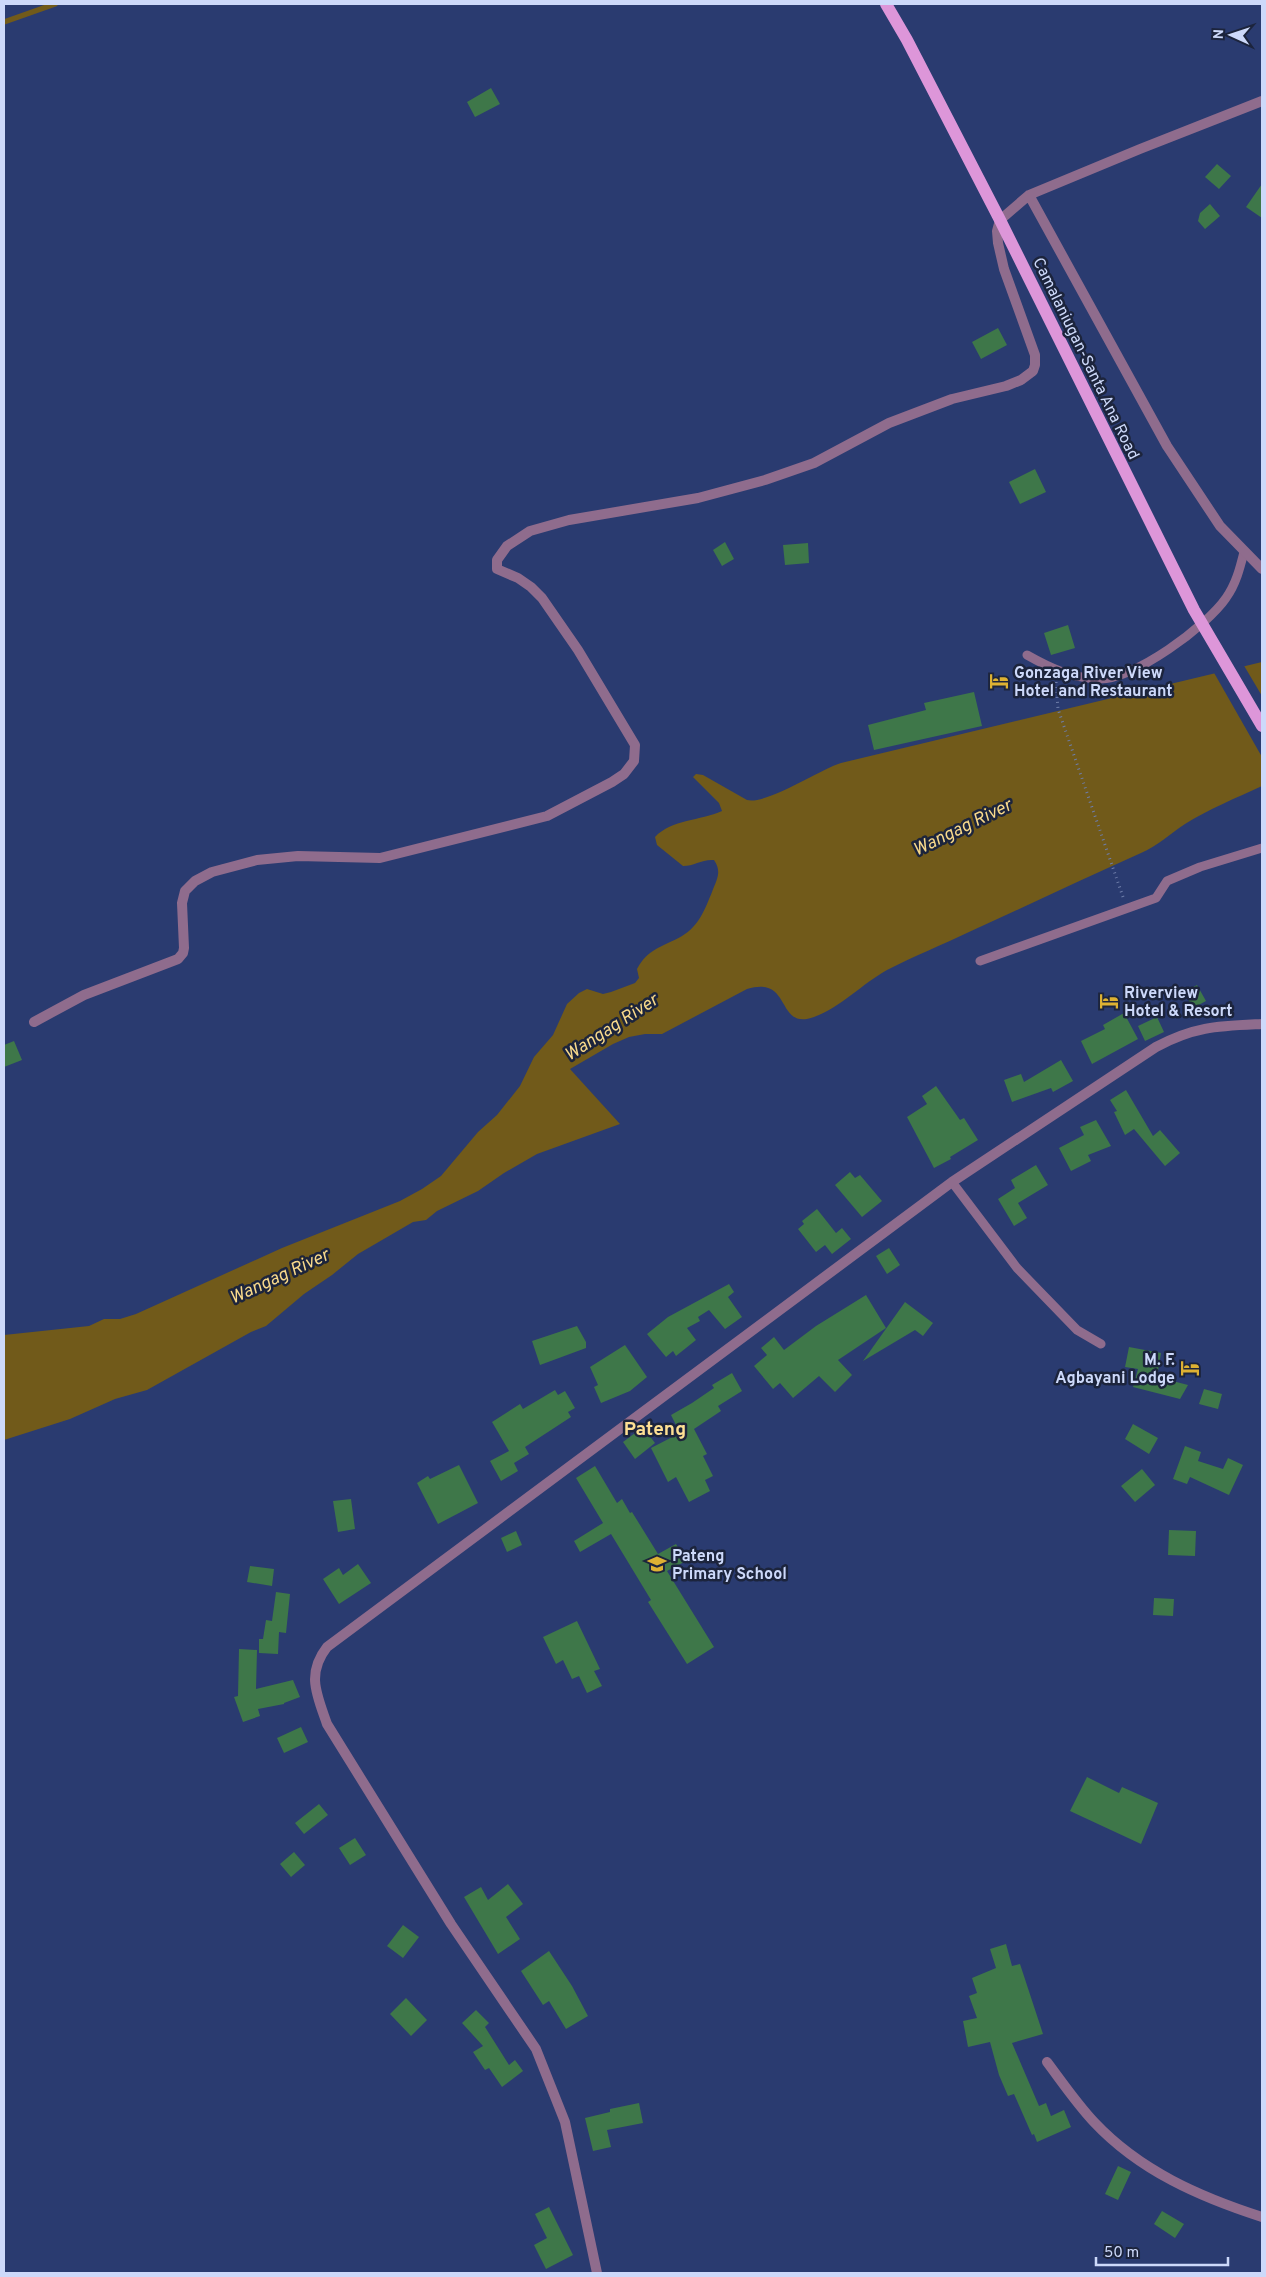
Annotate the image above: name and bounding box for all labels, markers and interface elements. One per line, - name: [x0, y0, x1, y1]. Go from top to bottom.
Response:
- north arrow: [1206, 10, 1256, 60]
- text: N: [1211, 29, 1228, 40]
- street label: Camalaniugan-Santa Ana Road: [1027, 255, 1143, 463]
- place label: Gonzaga River View Hotel and Restaurant: [1014, 664, 1173, 702]
- hotel icon: Gonzaga River View Hotel and Restaurant: [988, 670, 1010, 692]
- water label: Wangag River: [909, 794, 1018, 862]
- place label: Riverview Hotel & Resort: [1124, 984, 1233, 1022]
- water label: Wangag River: [561, 988, 665, 1067]
- hotel icon: Riverview Hotel & Resort: [1098, 990, 1120, 1012]
- water label: Wangag River: [226, 1243, 335, 1310]
- place label: M. F. Agbayani Lodge: [1055, 1351, 1175, 1389]
- hotel icon: M. F. Agbayani Lodge: [1179, 1357, 1201, 1379]
- district label: Pateng: [624, 1418, 686, 1442]
- place label: Pateng Primary School: [672, 1547, 787, 1585]
- school or university icon: Pateng Primary School: [646, 1553, 668, 1575]
- scale bar: [1096, 2234, 1228, 2266]
- text: 50 m: [1104, 2244, 1139, 2263]

